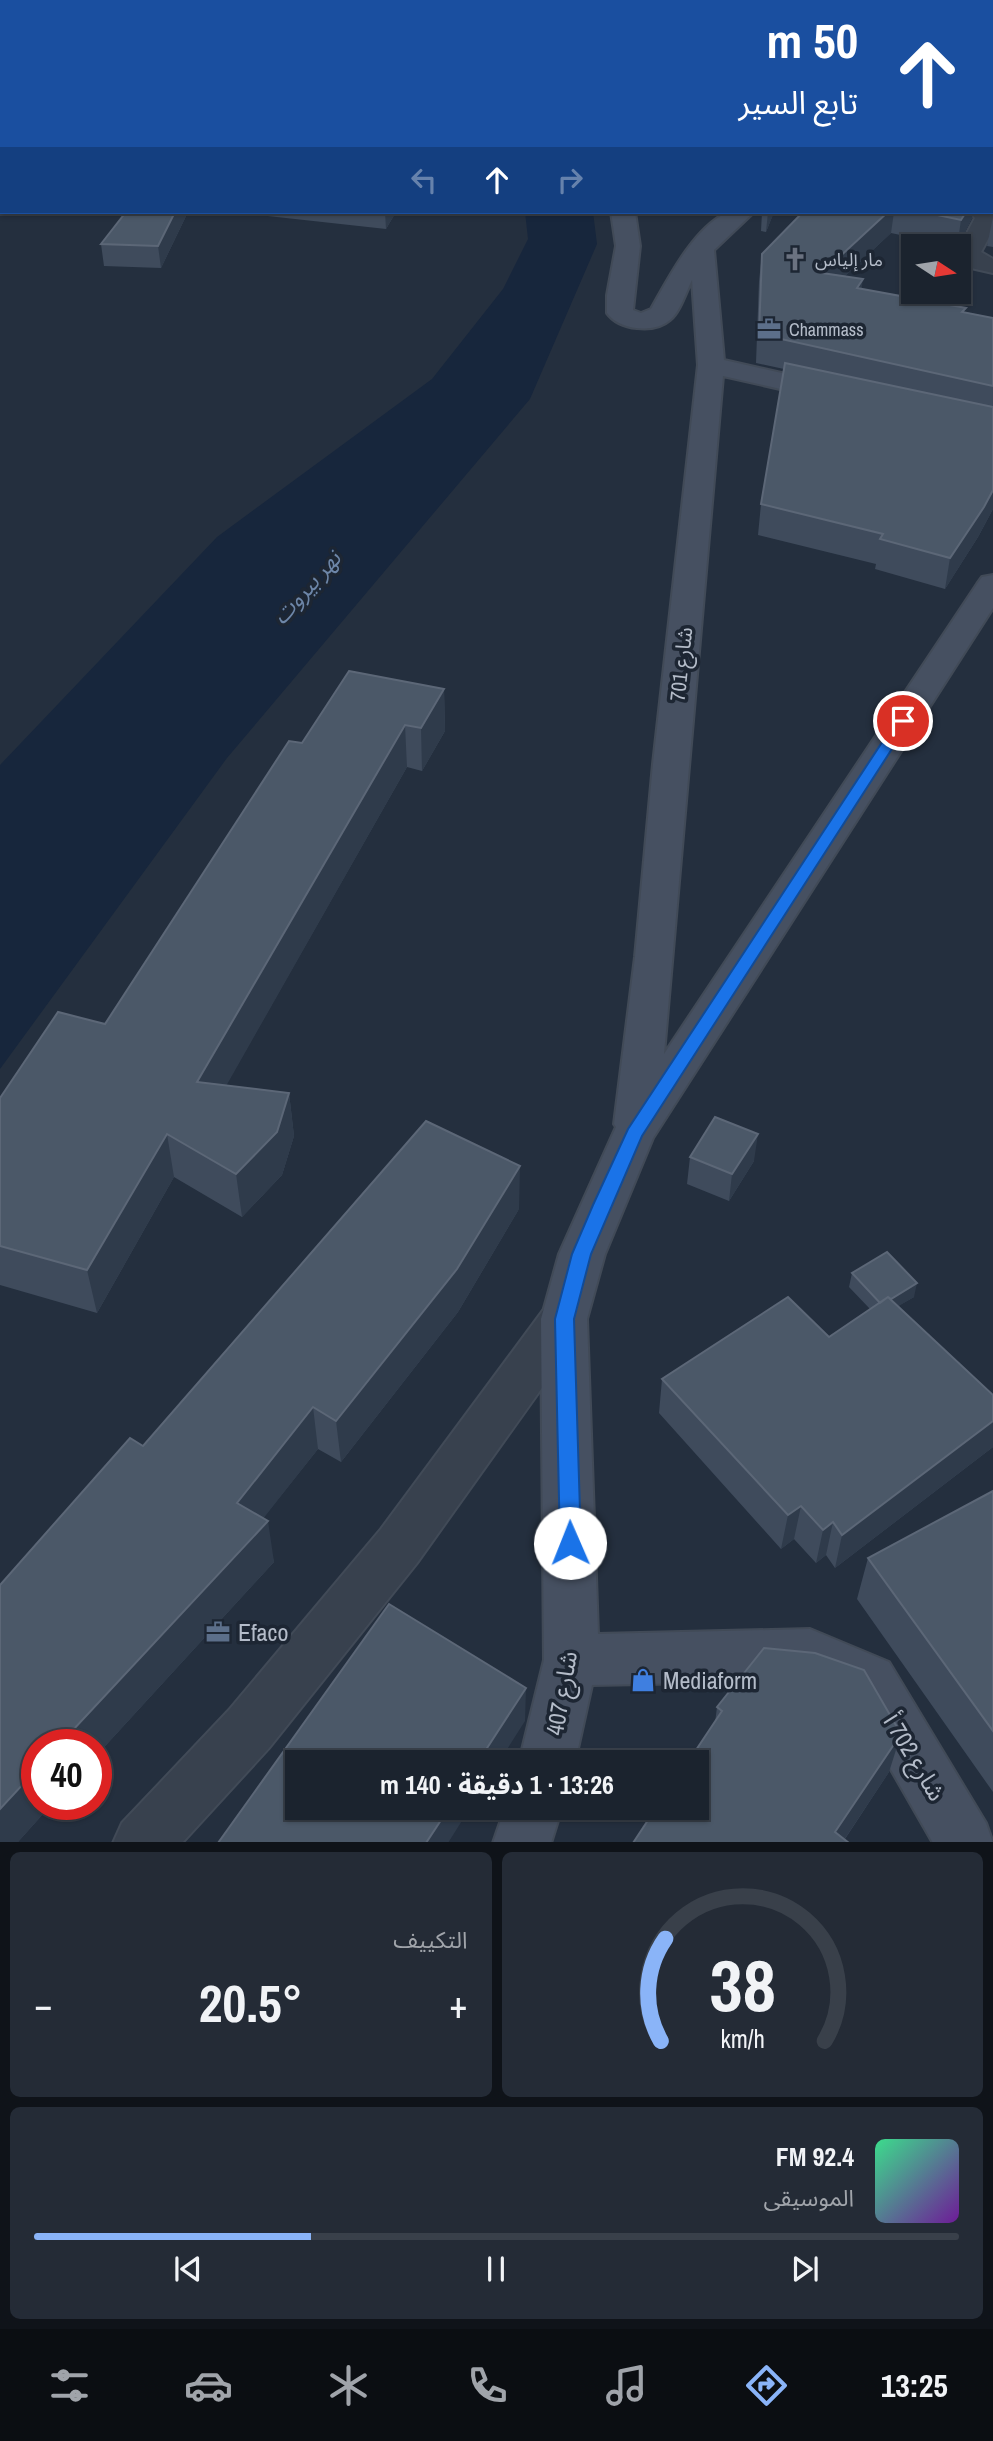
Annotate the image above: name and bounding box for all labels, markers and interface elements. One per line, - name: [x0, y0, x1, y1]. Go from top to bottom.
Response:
- text: 50 m: [766, 7, 858, 73]
- icon: ahead: [882, 28, 973, 119]
- text: تابع السير: [738, 81, 858, 124]
- icon: left: [405, 161, 443, 199]
- icon: ahead: [478, 161, 516, 199]
- icon: right: [551, 161, 589, 199]
- north arrow: [901, 234, 971, 304]
- map controls: [901, 234, 971, 304]
- church icon: مار إلياس: [781, 245, 809, 273]
- place label: مار إلياس: [815, 247, 883, 272]
- office icon: Chammass: [755, 315, 783, 343]
- place label: Chammass: [789, 317, 864, 342]
- water label: نهر بيروت: [265, 542, 349, 631]
- street label: شارع 701: [663, 625, 700, 703]
- pin: [873, 691, 933, 751]
- icon: arrive: [884, 702, 922, 740]
- position arrow: [533, 1506, 607, 1580]
- place label: Efaco: [238, 1616, 288, 1648]
- office icon: Efaco: [204, 1618, 232, 1646]
- street label: شارع 407: [538, 1648, 586, 1738]
- place label: Mediaform: [663, 1664, 757, 1696]
- shop icon: Mediaform: [629, 1666, 657, 1694]
- street label: شارع 702 أ: [875, 1707, 953, 1808]
- speed limit sign: 40: [21, 1729, 112, 1820]
- text: 13:26 · 1 دقيقة · 140 m: [380, 1767, 614, 1802]
- text: التكييف: [393, 1924, 468, 1955]
- text: 38: [709, 1936, 775, 2034]
- text: 20.5°: [199, 1968, 303, 2038]
- text: −: [34, 1979, 52, 2030]
- text: +: [449, 1979, 467, 2030]
- text: km/h: [720, 2021, 764, 2055]
- text: 92.4 FM: [776, 2139, 854, 2174]
- text: الموسيقى: [763, 2182, 854, 2213]
- icon: previous: [169, 2250, 207, 2288]
- icon: pause: [477, 2250, 515, 2288]
- icon: next: [786, 2250, 824, 2288]
- icon: filters: [45, 2361, 94, 2410]
- icon: car: [184, 2361, 233, 2410]
- icon: climate: [324, 2361, 373, 2410]
- icon: phone: [463, 2361, 512, 2410]
- icon: music: [602, 2361, 651, 2410]
- icon: directions: [742, 2361, 791, 2410]
- text: 13:25: [881, 2364, 948, 2407]

